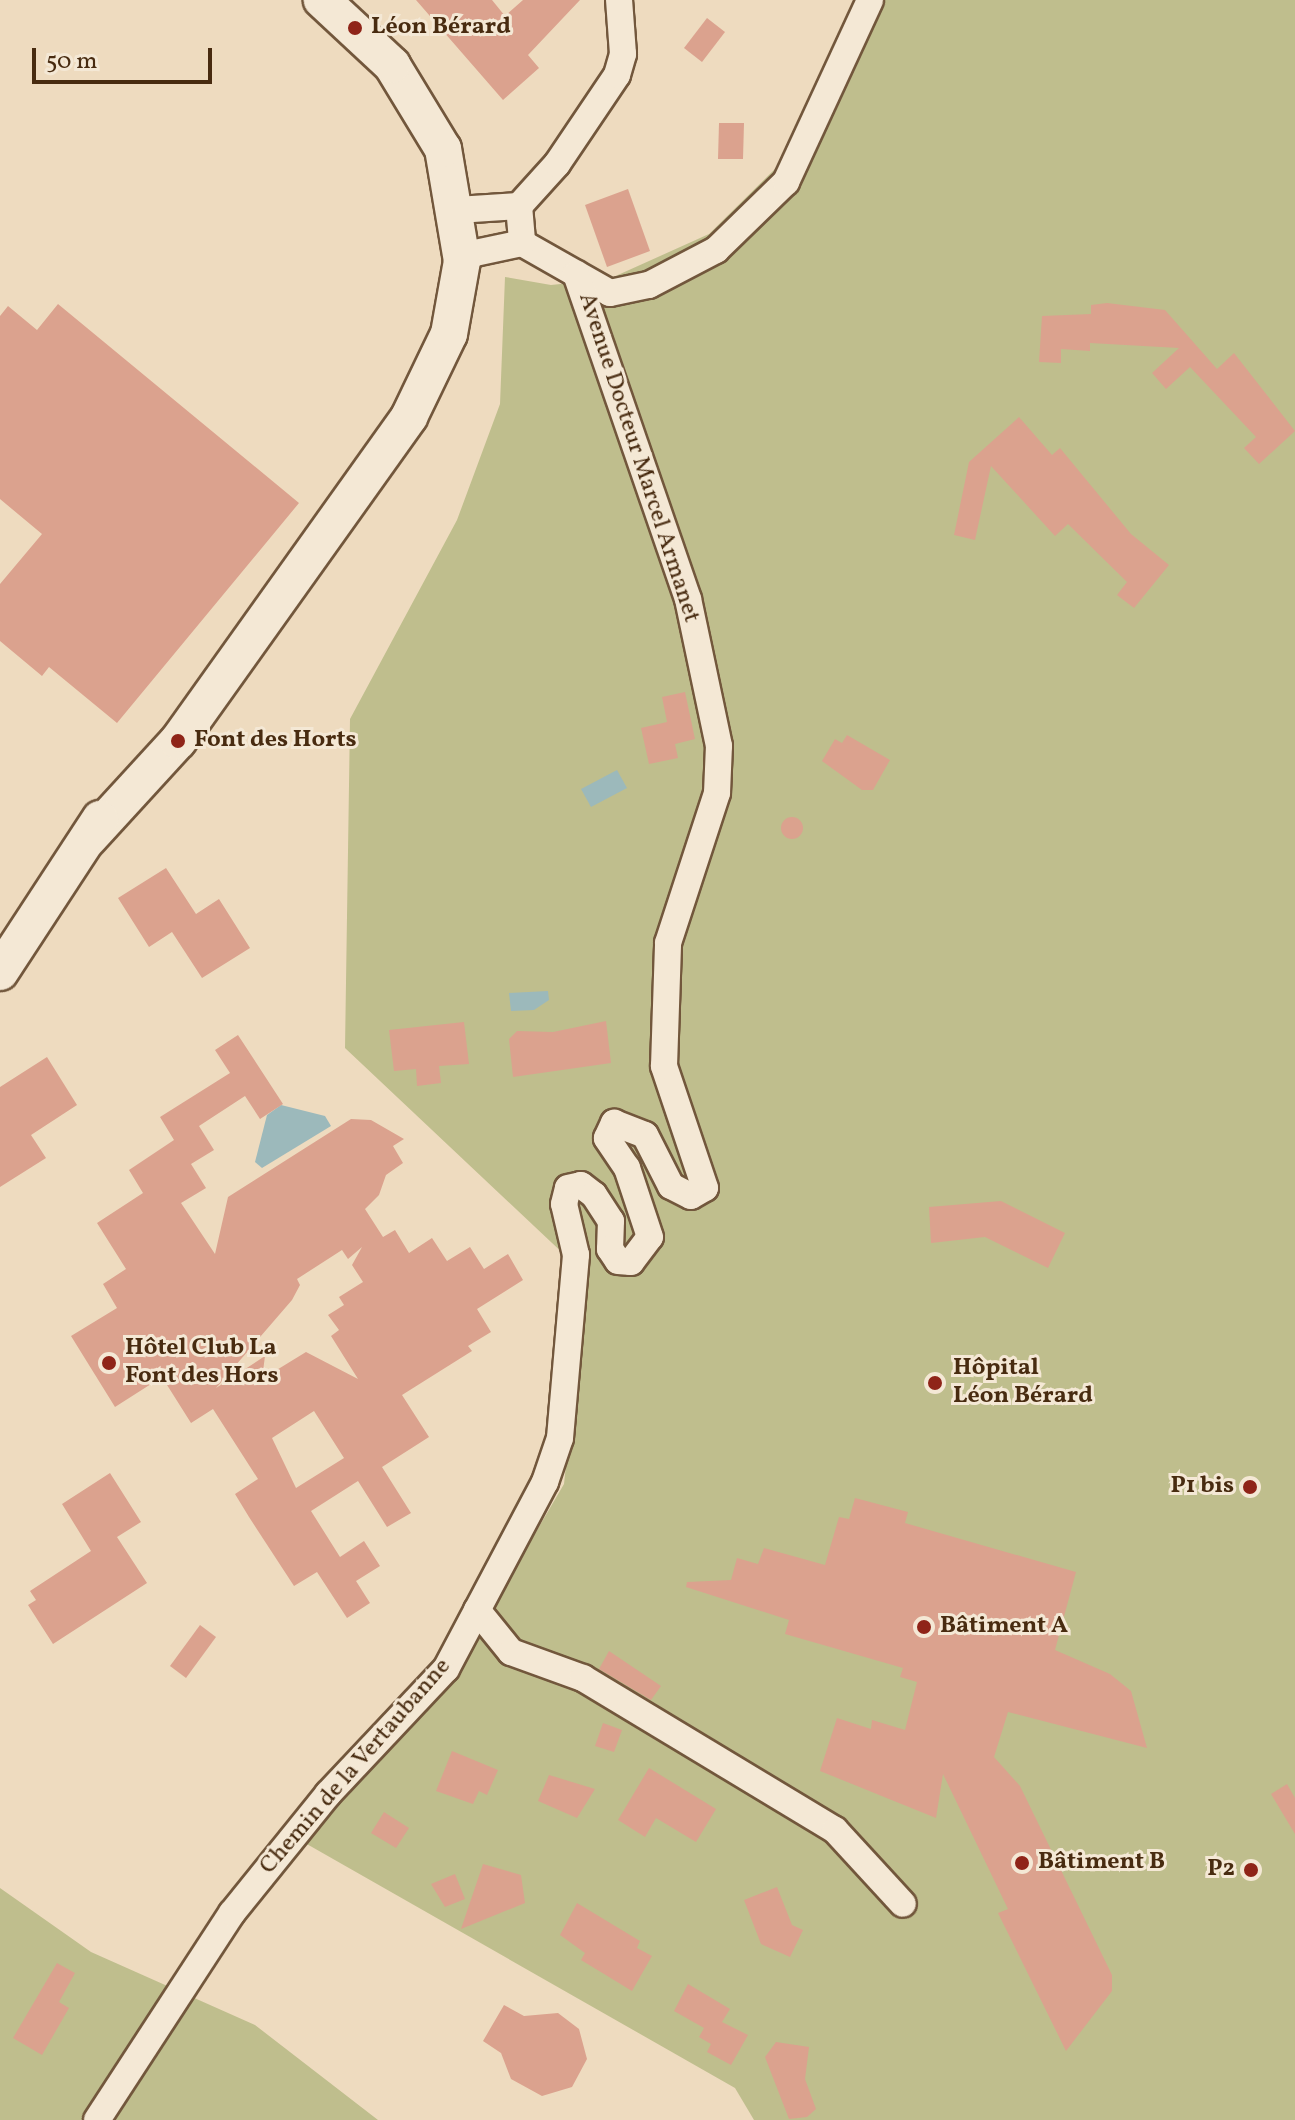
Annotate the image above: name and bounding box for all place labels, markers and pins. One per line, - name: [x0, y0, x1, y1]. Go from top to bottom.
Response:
- place label: Léon Bérard: [371, 14, 511, 42]
- marker: Léon Bérard: [346, 19, 364, 37]
- place label: Font des Horts: [194, 727, 357, 755]
- marker: Font des Horts: [169, 732, 187, 750]
- place label: Hôtel Club La Font des Hors: [125, 1335, 279, 1391]
- marker: Hôtel Club La Font des Hors: [100, 1354, 118, 1372]
- place label: Hôpital Léon Bérard: [953, 1355, 1093, 1411]
- marker: Hôpital Léon Bérard: [924, 1372, 946, 1394]
- place label: P1 bis: [1170, 1473, 1234, 1501]
- marker: P1 bis: [1241, 1478, 1259, 1496]
- place label: Bâtiment A: [940, 1613, 1068, 1641]
- marker: Bâtiment A: [915, 1618, 933, 1636]
- place label: Bâtiment B: [1038, 1849, 1165, 1877]
- marker: Bâtiment B: [1013, 1854, 1031, 1872]
- place label: P2: [1207, 1856, 1235, 1884]
- marker: P2: [1242, 1861, 1260, 1879]

